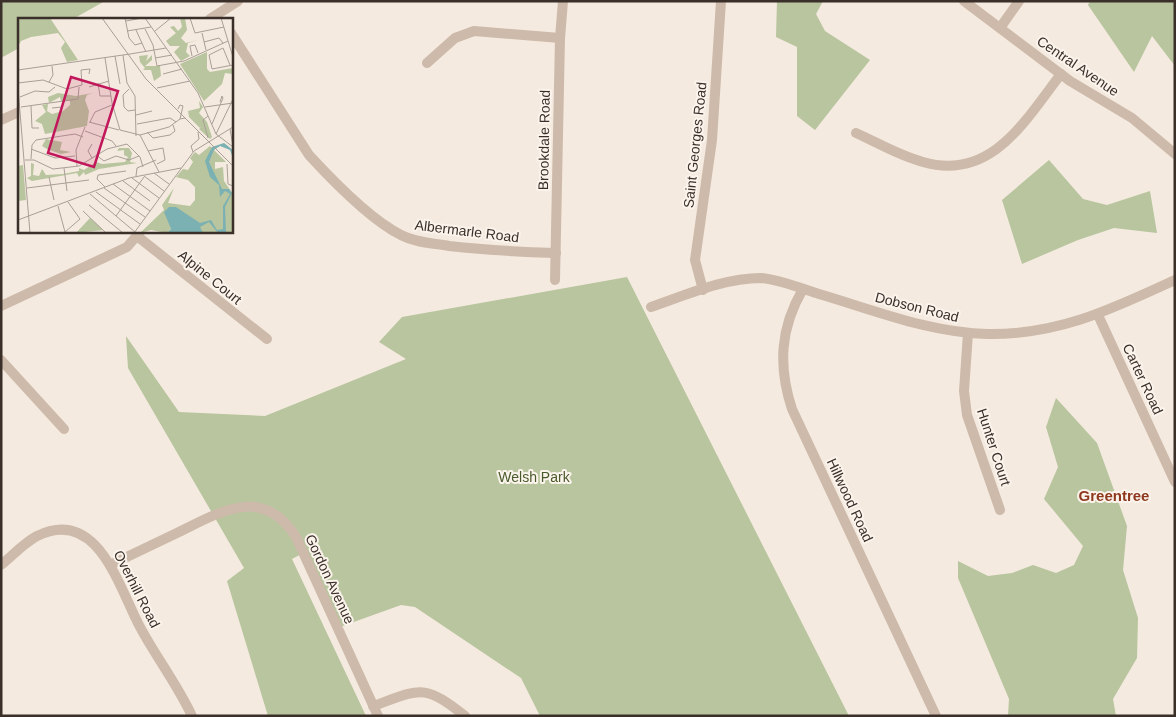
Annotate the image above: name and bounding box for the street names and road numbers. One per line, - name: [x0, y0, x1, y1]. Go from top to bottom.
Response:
- street label: Central Avenue: [1034, 33, 1122, 99]
- street label: Saint Georges Road: [680, 81, 710, 209]
- street label: Brookdale Road: [535, 90, 553, 190]
- street label: Albermarle Road: [414, 217, 520, 245]
- street label: Alpine Court: [175, 247, 245, 308]
- street label: Dobson Road: [874, 289, 960, 325]
- street label: Carter Road: [1120, 341, 1166, 417]
- street label: Hunter Court: [974, 406, 1014, 488]
- street label: Hillwood Road: [824, 456, 876, 544]
- street label: Gordon Avenue: [302, 532, 358, 627]
- street label: Overhill Road: [111, 548, 163, 630]

